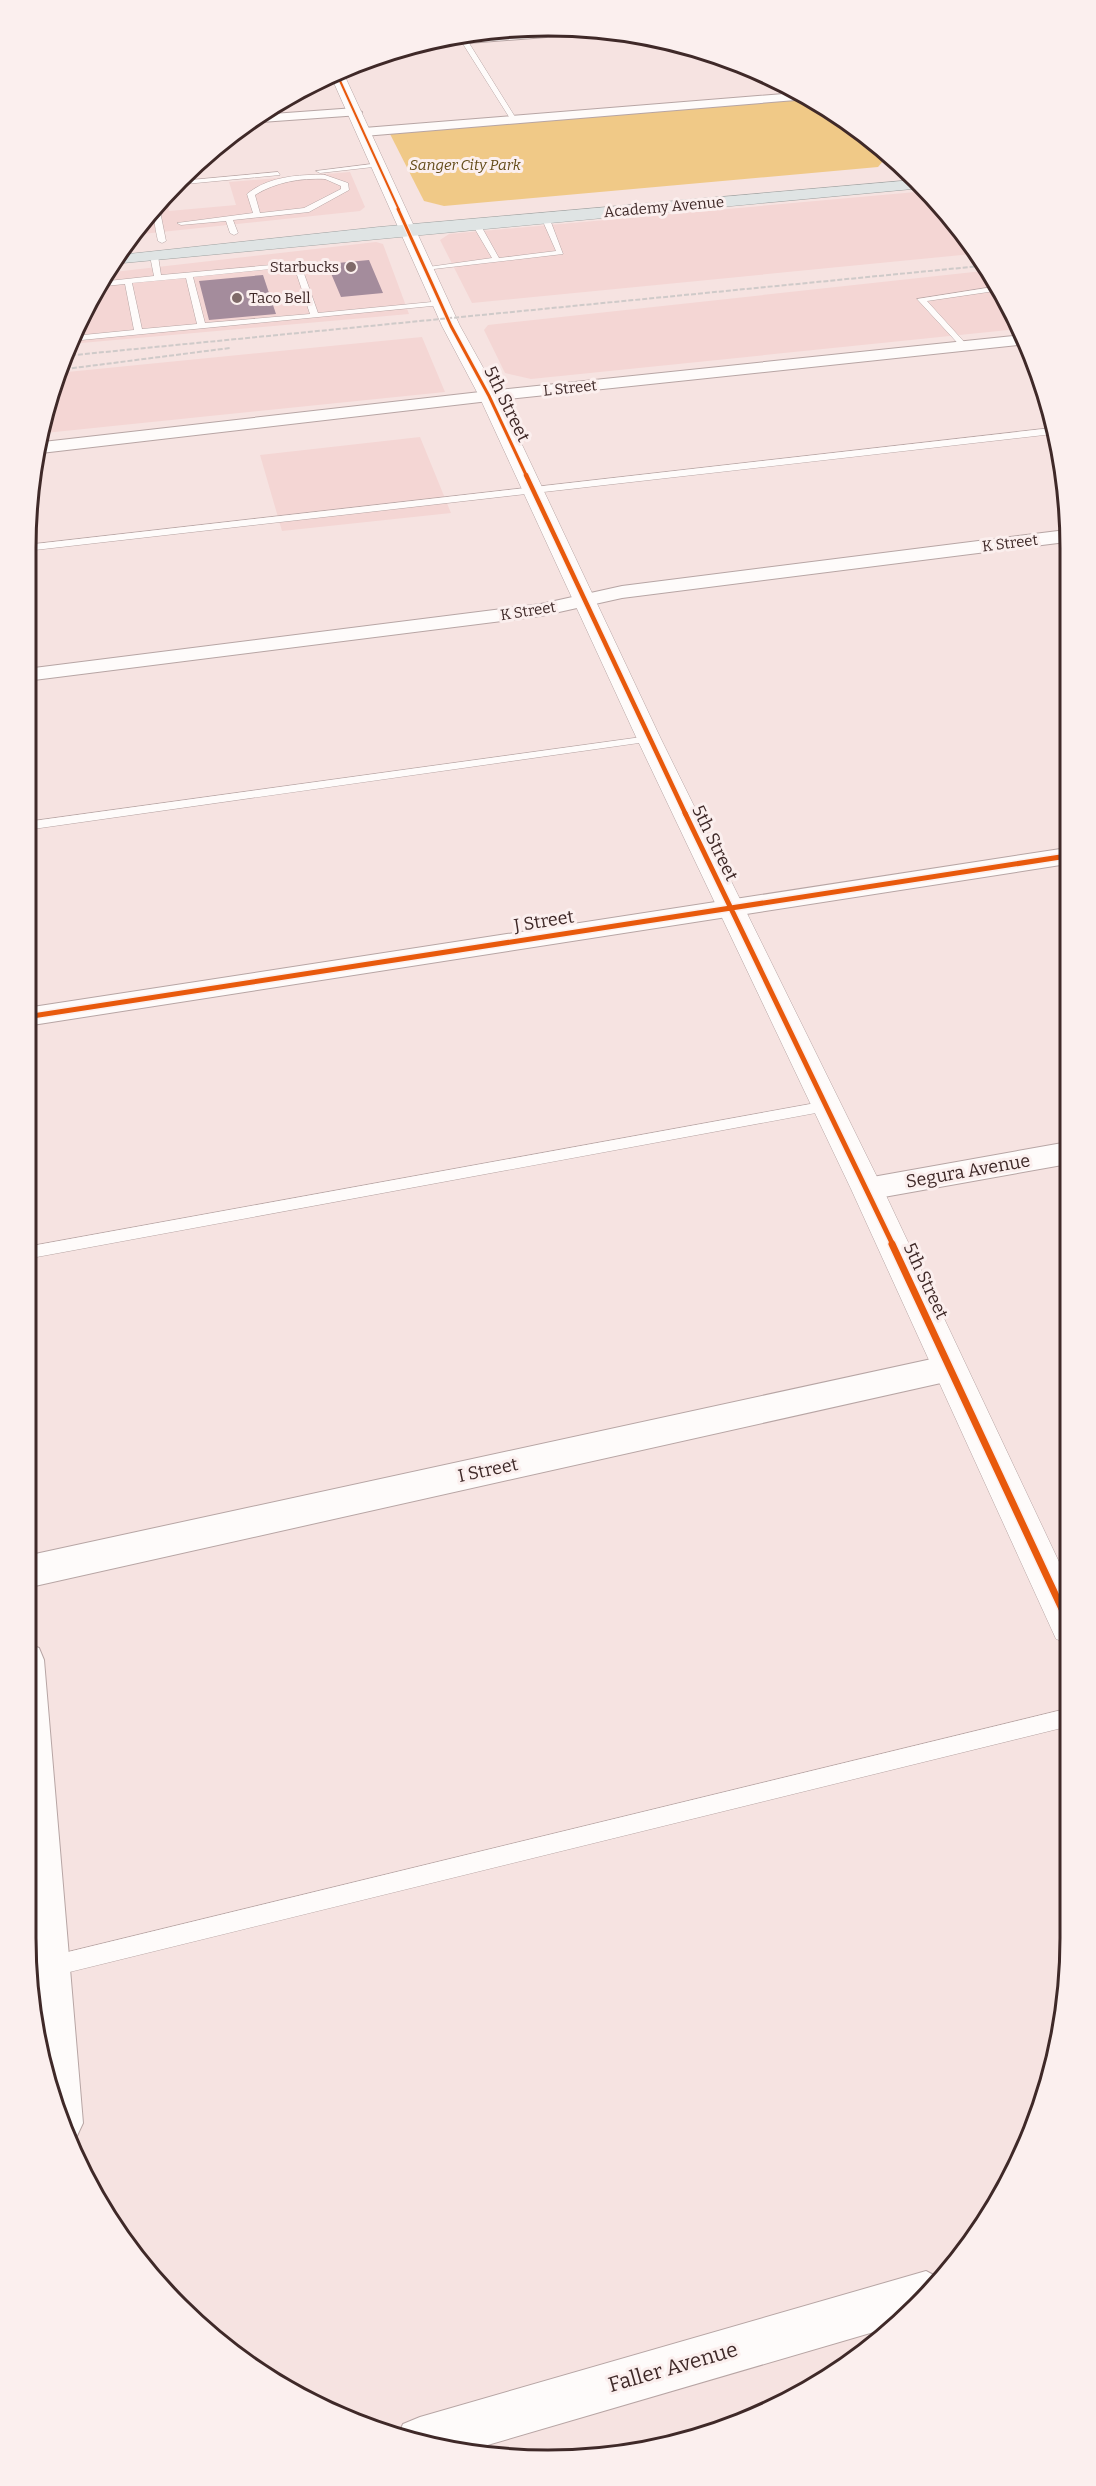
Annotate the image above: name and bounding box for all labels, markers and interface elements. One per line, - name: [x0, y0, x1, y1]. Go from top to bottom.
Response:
- park label: Sanger City Park: [409, 156, 522, 174]
- street label: Academy Avenue: [603, 193, 725, 221]
- place label: Starbucks: [270, 258, 339, 276]
- marker: Starbucks: [344, 260, 358, 274]
- place label: Taco Bell: [249, 289, 311, 307]
- marker: Taco Bell: [230, 291, 244, 305]
- street label: 5th Street: [479, 363, 535, 446]
- street label: L Street: [542, 376, 598, 400]
- street label: K Street: [981, 531, 1039, 555]
- street label: K Street: [499, 598, 558, 624]
- street label: 5th Street: [687, 802, 743, 885]
- street label: J Street: [511, 905, 576, 937]
- street label: Segura Avenue: [904, 1149, 1032, 1193]
- street label: 5th Street: [899, 1239, 953, 1323]
- street label: I Street: [456, 1453, 520, 1487]
- street label: Faller Avenue: [605, 2336, 741, 2398]

